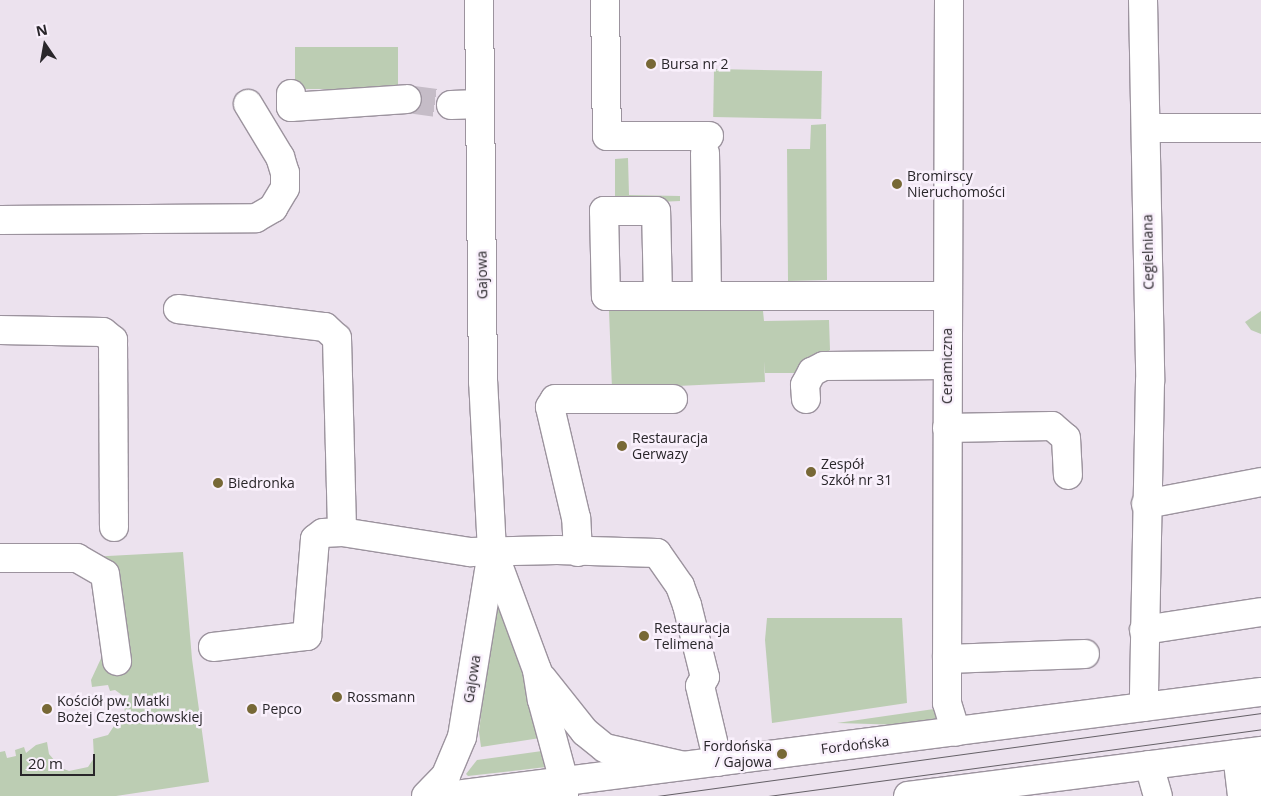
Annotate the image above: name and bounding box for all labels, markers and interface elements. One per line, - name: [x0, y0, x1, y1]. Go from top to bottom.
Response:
- text: N: [34, 19, 49, 40]
- north arrow: [20, 20, 70, 70]
- place label: Bursa nr 2: [661, 56, 728, 72]
- marker: Bursa nr 2: [645, 58, 657, 70]
- place label: Bromirscy Nieruchomości: [907, 168, 1005, 200]
- marker: Bromirscy Nieruchomości: [891, 178, 903, 190]
- street label: Cegielniana: [1139, 214, 1157, 290]
- street label: Gajowa: [473, 251, 491, 299]
- street label: Ceramiczna: [939, 328, 955, 404]
- place label: Restauracja Gerwazy: [632, 430, 708, 462]
- marker: Restauracja Gerwazy: [616, 440, 628, 452]
- place label: Zespół Szkół nr 31: [821, 456, 892, 488]
- marker: Zespół Szkół nr 31: [805, 466, 817, 478]
- place label: Biedronka: [228, 475, 295, 491]
- marker: Biedronka: [212, 477, 224, 489]
- place label: Restauracja Telimena: [654, 620, 730, 652]
- marker: Restauracja Telimena: [638, 630, 650, 642]
- street label: Gajowa: [460, 654, 484, 704]
- place label: Rossmann: [347, 689, 415, 705]
- marker: Rossmann: [331, 691, 343, 703]
- place label: Kościół pw. Matki Bożej Częstochowskiej: [57, 693, 203, 726]
- place label: Pepco: [262, 701, 302, 717]
- marker: Kościół pw. Matki Bożej Częstochowskiej: [41, 703, 53, 715]
- marker: Pepco: [246, 703, 258, 715]
- street label: Fordońska: [820, 732, 890, 758]
- place label: Fordońska / Gajowa: [703, 738, 772, 770]
- scale bar: [22, 744, 98, 776]
- marker: Fordońska / Gajowa: [776, 748, 788, 760]
- text: 20 m: [28, 753, 63, 773]

